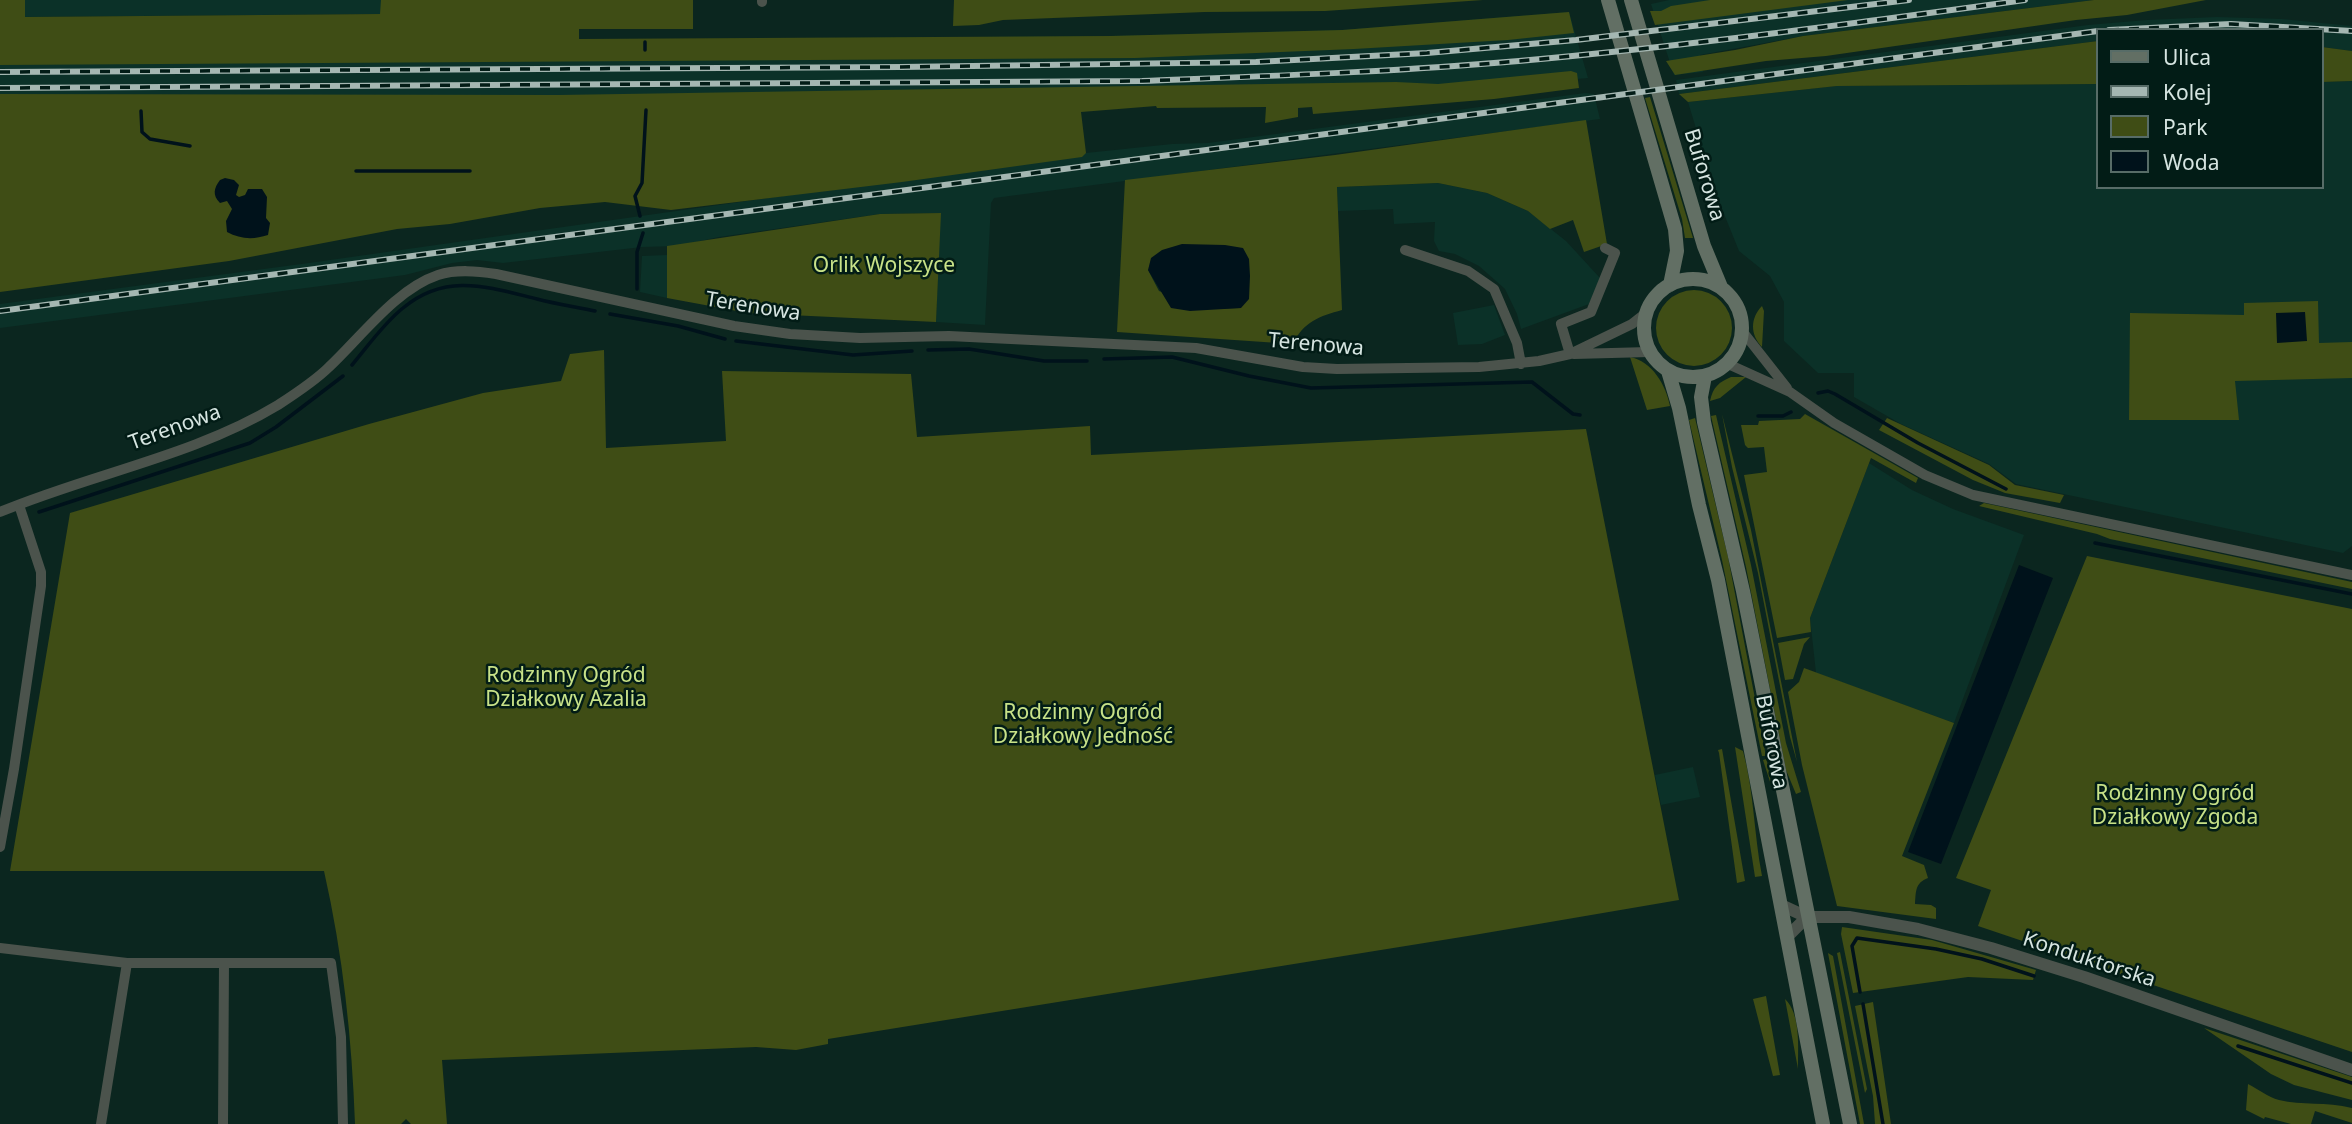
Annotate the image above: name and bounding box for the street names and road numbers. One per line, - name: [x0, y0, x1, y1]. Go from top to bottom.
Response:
- street label: Buforowa: [1678, 126, 1730, 224]
- street label: Terenowa: [704, 287, 802, 327]
- street label: Terenowa: [1267, 328, 1365, 362]
- street label: Terenowa: [126, 400, 224, 456]
- street label: Buforowa: [1750, 693, 1792, 791]
- street label: Konduktorska: [2020, 927, 2158, 993]

